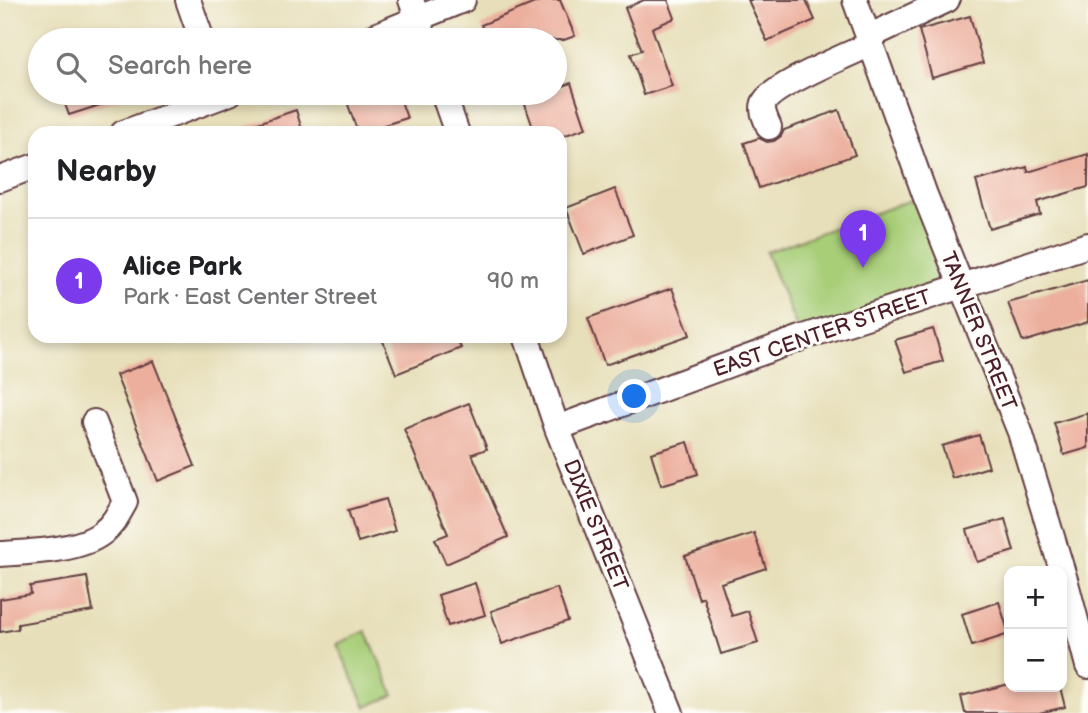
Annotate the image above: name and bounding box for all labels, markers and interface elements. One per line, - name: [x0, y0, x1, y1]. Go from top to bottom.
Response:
- search box: [28, 28, 567, 105]
- icon: search: [52, 48, 90, 86]
- text: Search here: [108, 51, 252, 82]
- text: Nearby: [56, 154, 156, 190]
- pin: 1: [840, 210, 886, 268]
- street label: TANNER STREET: [935, 248, 1022, 415]
- text: Alice Park: [123, 252, 242, 283]
- text: 1: [74, 267, 84, 295]
- text: 90 m: [487, 267, 539, 295]
- text: Park · East Center Street: [123, 283, 377, 311]
- street label: EAST CENTER STREET: [710, 284, 935, 383]
- your location: [617, 379, 651, 413]
- street label: DIXIE STREET: [558, 456, 633, 595]
- map controls: [1004, 566, 1067, 692]
- button: +: [1004, 566, 1067, 629]
- button: −: [1004, 629, 1067, 692]

